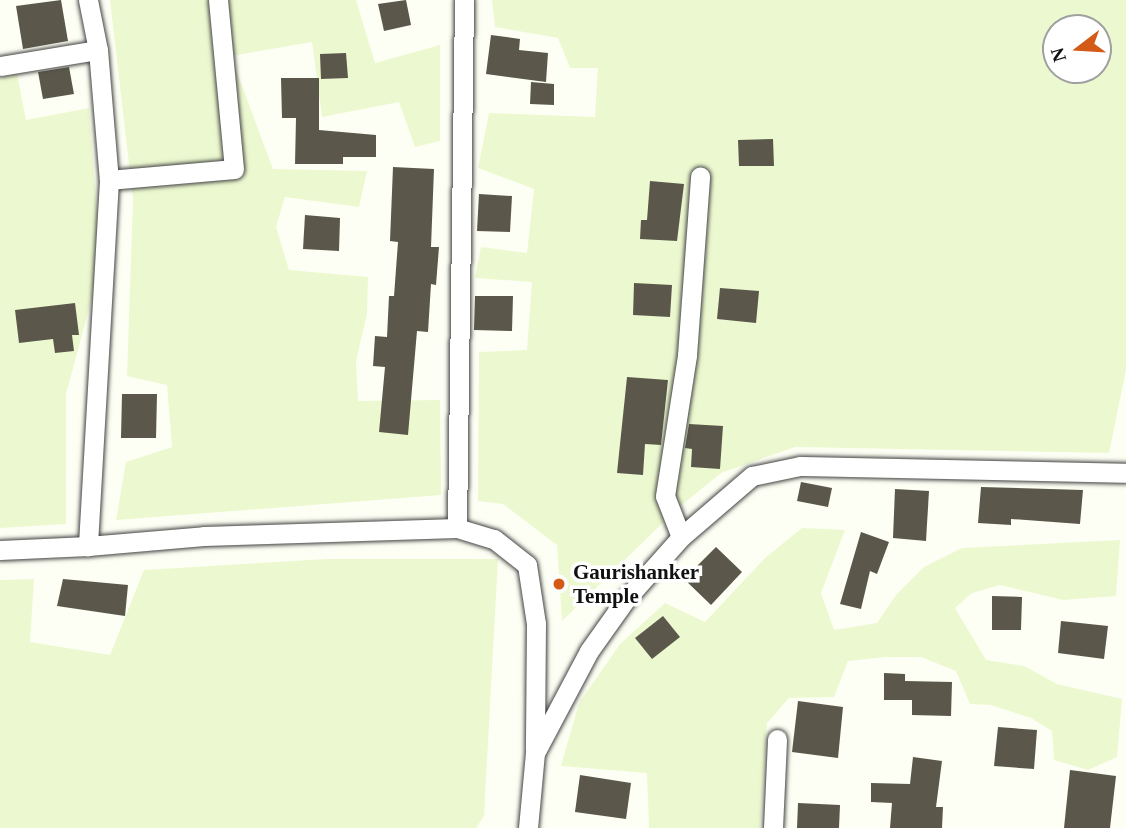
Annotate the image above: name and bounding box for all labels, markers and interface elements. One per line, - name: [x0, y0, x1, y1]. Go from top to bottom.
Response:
- north arrow: [1042, 14, 1112, 84]
- text: N: [1046, 45, 1070, 64]
- place label: Gaurishanker Temple: [573, 559, 699, 609]
- marker: Gaurishanker Temple: [551, 576, 567, 592]

